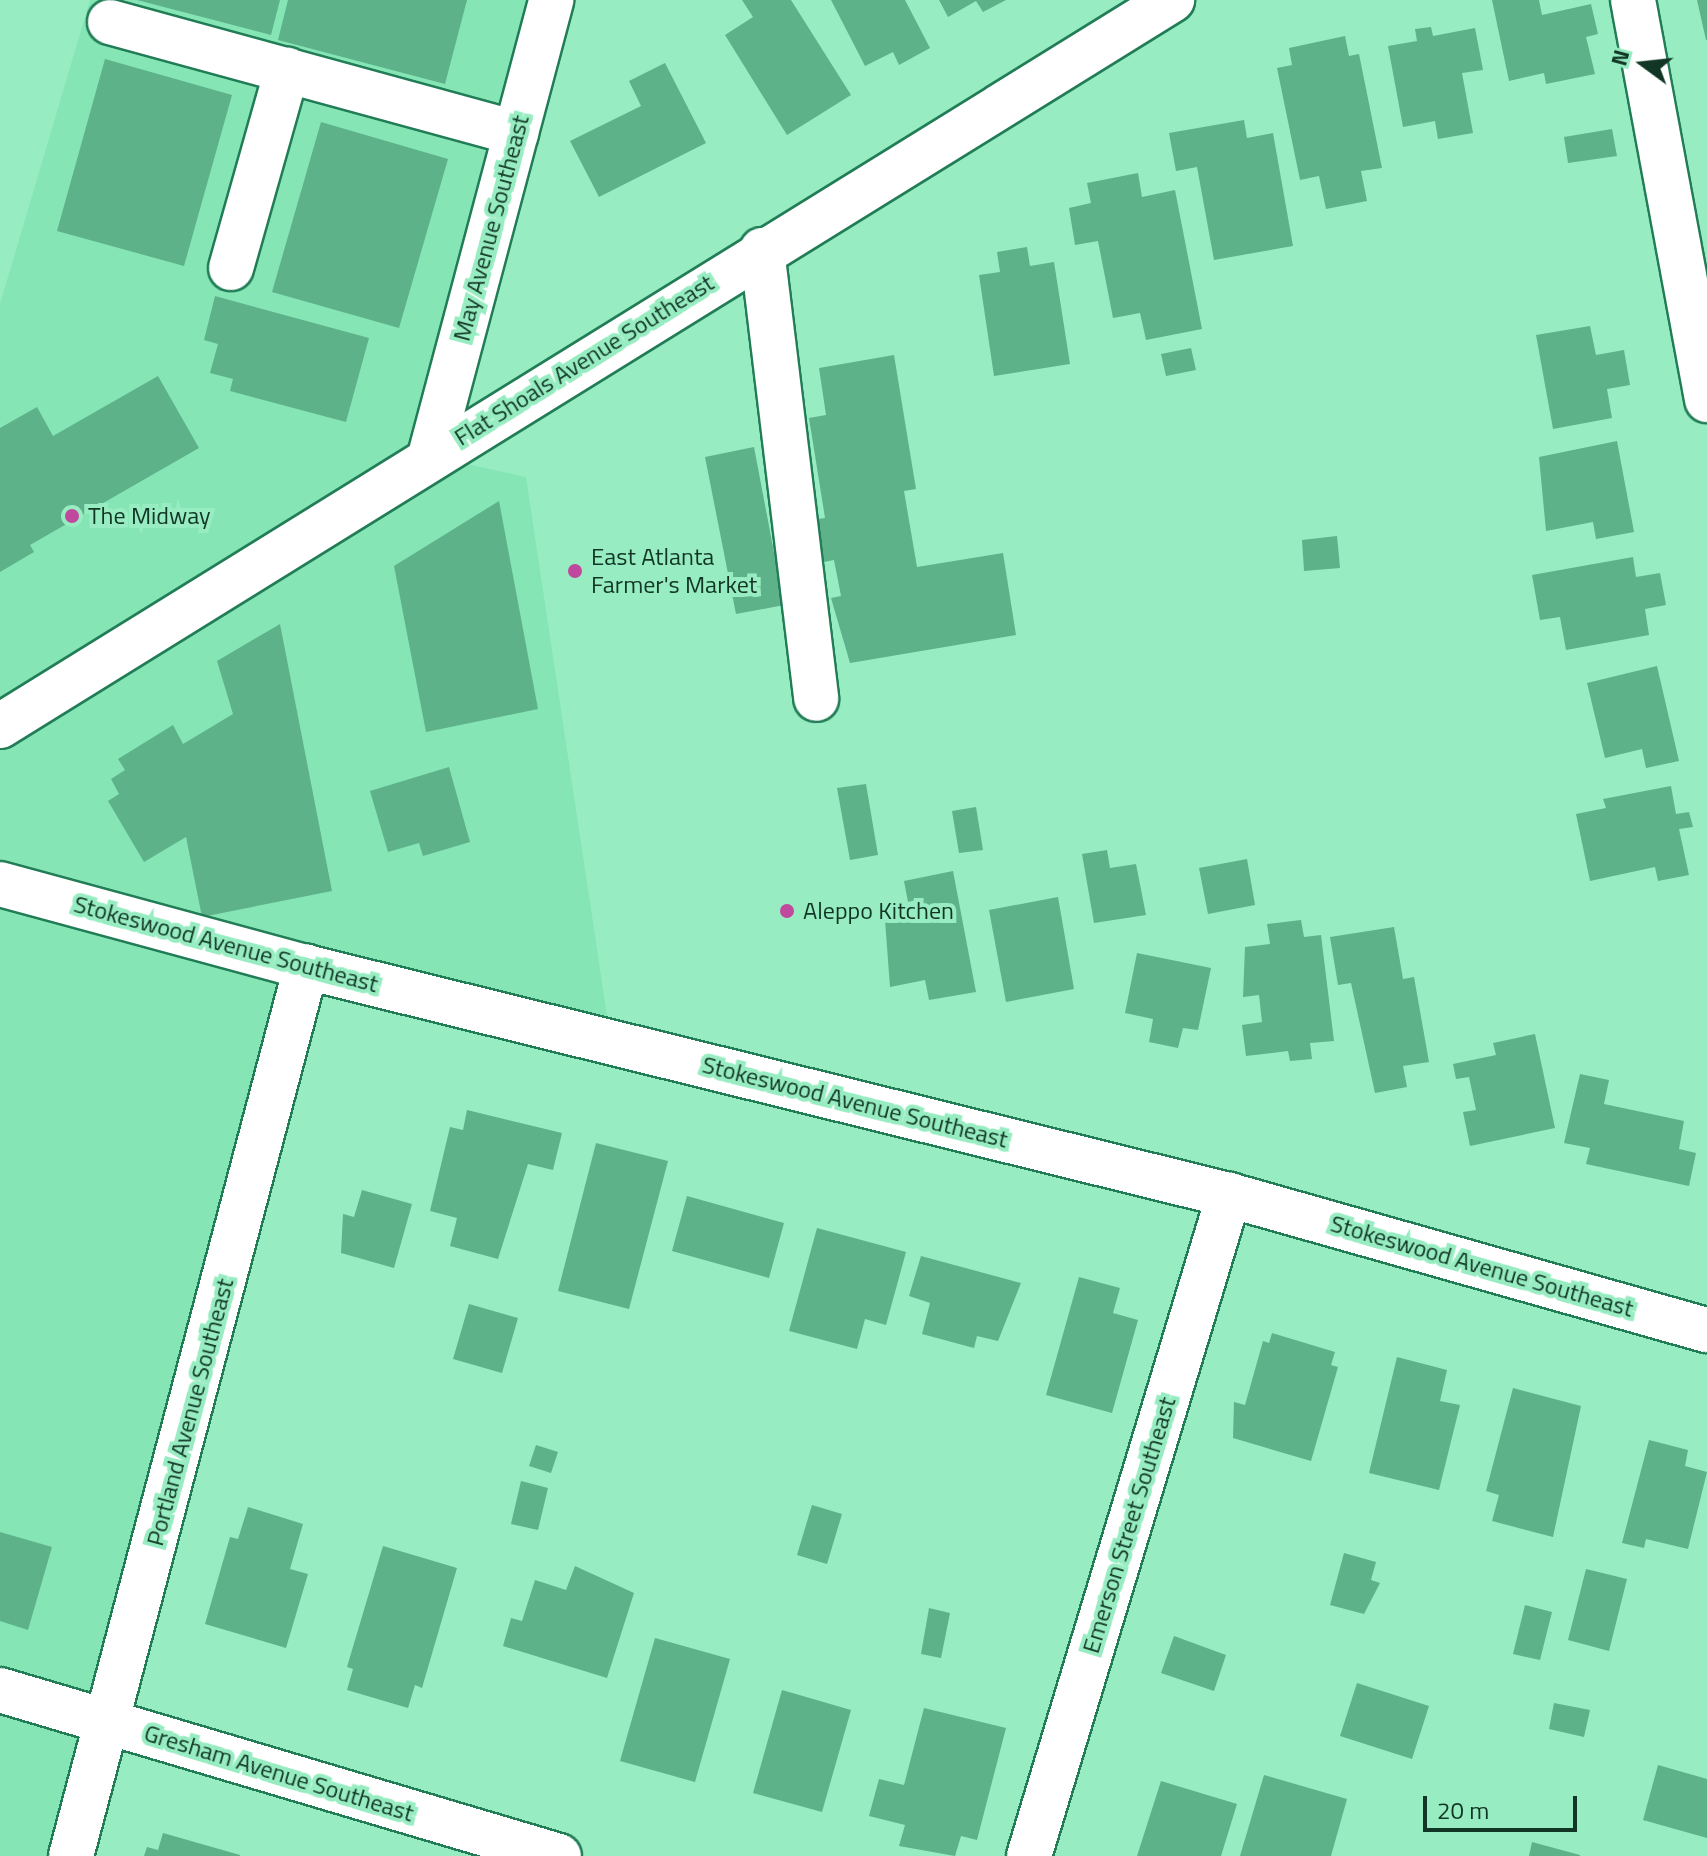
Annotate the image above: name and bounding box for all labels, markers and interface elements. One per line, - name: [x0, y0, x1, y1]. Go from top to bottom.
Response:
- north arrow: [1603, 24, 1683, 104]
- text: N: [1601, 46, 1638, 70]
- street label: May Avenue Southeast: [447, 112, 535, 344]
- street label: Flat Shoals Avenue Southeast: [449, 268, 719, 452]
- place label: The Midway: [88, 502, 211, 530]
- marker: The Midway: [63, 507, 81, 525]
- place label: East Atlanta Farmer's Market: [591, 543, 757, 599]
- marker: East Atlanta Farmer's Market: [566, 562, 584, 580]
- street label: Stokeswood Avenue Southeast: [71, 890, 381, 998]
- place label: Aleppo Kitchen: [803, 897, 954, 925]
- marker: Aleppo Kitchen: [778, 902, 796, 920]
- street label: Stokeswood Avenue Southeast: [699, 1050, 1011, 1154]
- street label: Stokeswood Avenue Southeast: [1327, 1209, 1637, 1323]
- street label: Portland Avenue Southeast: [140, 1275, 240, 1549]
- street label: Emerson Street Southeast: [1076, 1393, 1182, 1657]
- street label: Gresham Avenue Southeast: [141, 1718, 417, 1828]
- scale bar: [1427, 1780, 1581, 1830]
- text: 20 m: [1437, 1792, 1489, 1828]

